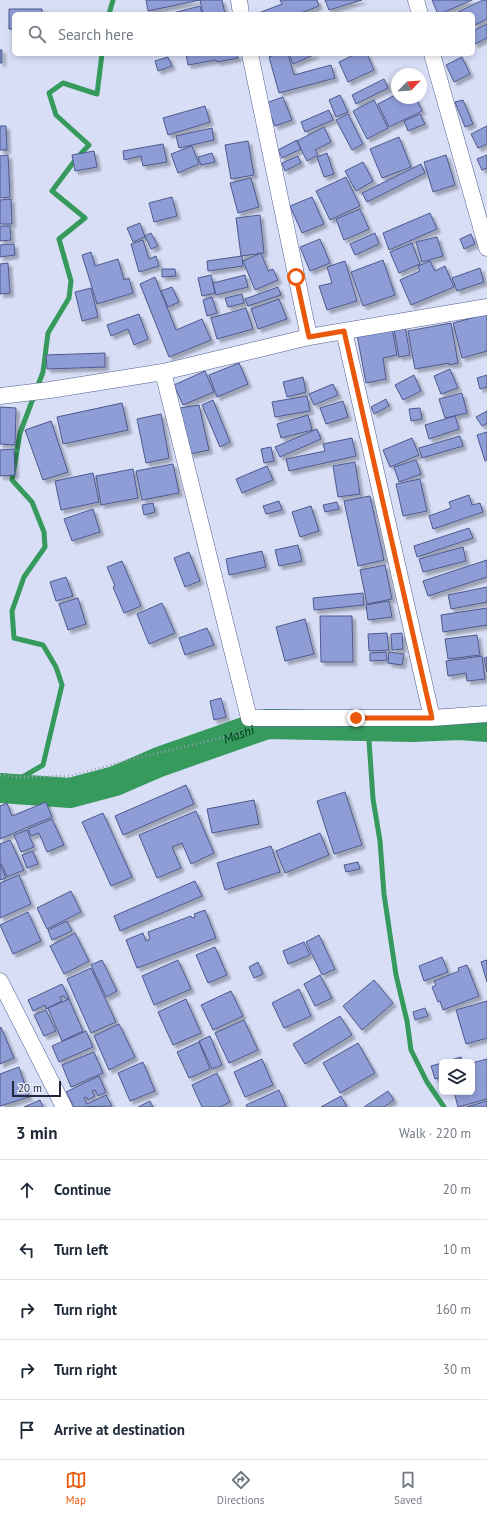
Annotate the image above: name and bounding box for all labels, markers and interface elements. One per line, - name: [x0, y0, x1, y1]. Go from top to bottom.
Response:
- search box: [12, 12, 475, 56]
- icon: search: [26, 23, 48, 45]
- text: Search here: [58, 25, 134, 44]
- north arrow: [391, 68, 427, 104]
- route start: [287, 268, 305, 286]
- route end: [347, 709, 365, 727]
- water label: Mashi: [221, 721, 257, 748]
- map controls: [439, 1059, 475, 1095]
- button: layers: [439, 1059, 475, 1095]
- scale bar: [12, 1079, 61, 1098]
- text: 20 m: [18, 1081, 42, 1095]
- text: 3 min: [16, 1122, 57, 1144]
- text: Walk · 220 m: [399, 1125, 471, 1142]
- icon: ahead: [16, 1179, 38, 1201]
- text: Continue: [54, 1180, 111, 1199]
- text: 20 m: [443, 1181, 471, 1198]
- icon: left: [16, 1239, 38, 1261]
- text: Turn left: [54, 1240, 108, 1259]
- text: 10 m: [443, 1241, 471, 1258]
- icon: right: [16, 1299, 38, 1321]
- text: Turn right: [54, 1300, 117, 1319]
- text: 160 m: [436, 1301, 471, 1318]
- icon: right: [16, 1359, 38, 1381]
- text: Turn right: [54, 1360, 117, 1379]
- text: 30 m: [443, 1361, 471, 1378]
- icon: arrive: [16, 1419, 38, 1441]
- text: Arrive at destination: [54, 1420, 185, 1439]
- tab: Map: [65, 1469, 87, 1507]
- tab: Directions: [217, 1469, 264, 1507]
- tab: Saved: [394, 1469, 422, 1507]

